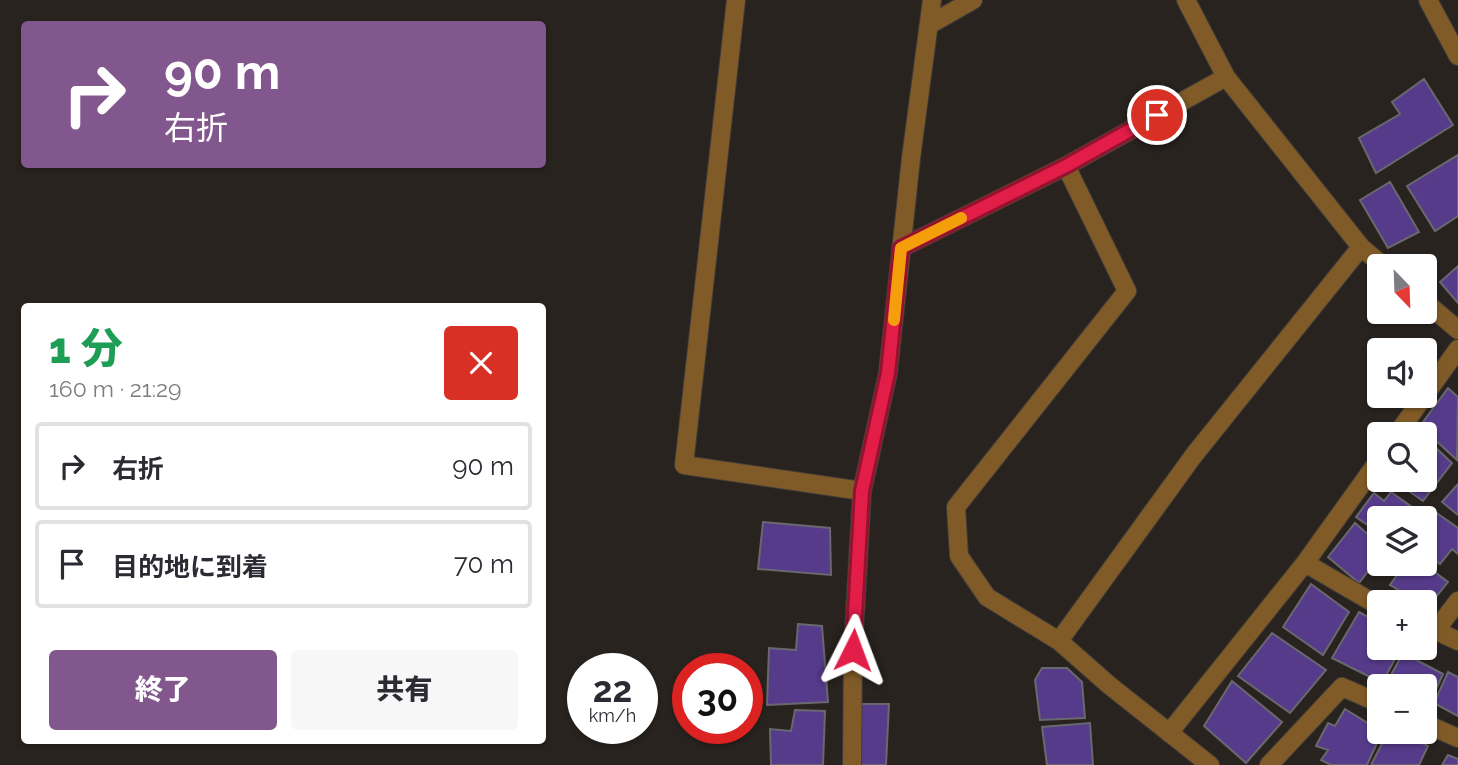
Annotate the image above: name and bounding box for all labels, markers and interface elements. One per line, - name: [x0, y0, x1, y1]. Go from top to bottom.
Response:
- text: 90 m: [164, 43, 280, 100]
- icon: right: [49, 49, 140, 140]
- pin: [1127, 85, 1187, 145]
- icon: arrive: [1138, 96, 1176, 134]
- text: 右折: [164, 109, 228, 146]
- north arrow: [1367, 254, 1437, 324]
- map controls: [1367, 254, 1437, 744]
- text: 1 分: [49, 324, 123, 373]
- button: close: [444, 326, 518, 400]
- button: sound: [1367, 338, 1437, 408]
- text: 160 m · 21:29: [49, 375, 181, 402]
- button: search: [1367, 422, 1437, 492]
- icon: right: [53, 447, 91, 485]
- text: 90 m: [452, 451, 514, 481]
- text: 右折: [112, 454, 164, 484]
- button: layers: [1367, 506, 1437, 576]
- icon: arrive: [53, 545, 91, 583]
- text: 70 m: [454, 549, 514, 579]
- text: 目的地に到着: [112, 552, 268, 582]
- button: +: [1367, 590, 1437, 660]
- position arrow: [816, 613, 890, 687]
- button: 終了: [49, 650, 277, 730]
- button: 共有: [291, 650, 518, 730]
- speed limit sign: 30: [672, 653, 763, 744]
- text: 22: [593, 669, 632, 710]
- button: −: [1367, 674, 1437, 744]
- text: km/h: [589, 705, 636, 726]

